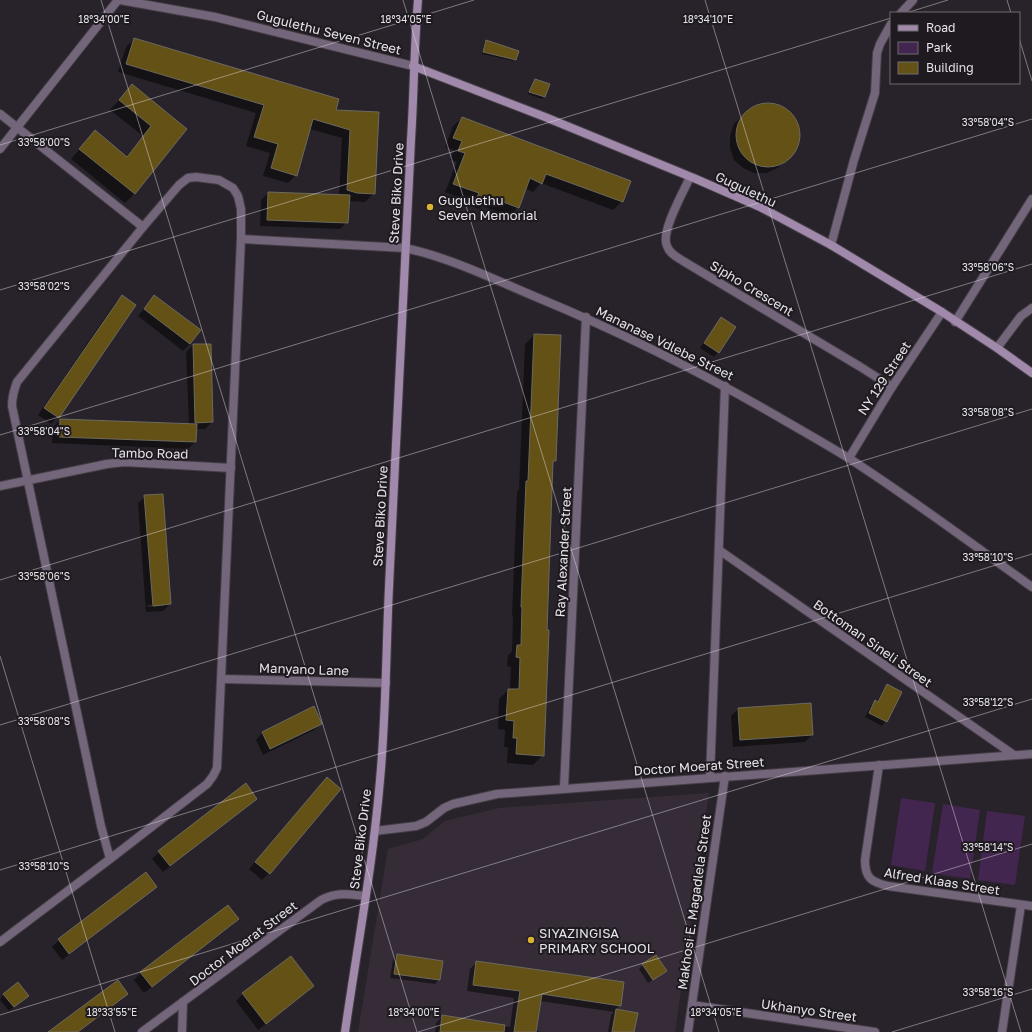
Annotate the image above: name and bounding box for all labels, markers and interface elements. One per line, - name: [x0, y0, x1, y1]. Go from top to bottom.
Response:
- street label: Gugulethu Seven Street: [255, 6, 403, 58]
- legend: [890, 12, 1020, 84]
- text: 18°34'00"E: [78, 13, 130, 25]
- text: 18°34'05"E: [381, 13, 432, 25]
- text: 18°34'10"E: [683, 13, 733, 25]
- text: Road: [926, 20, 955, 35]
- text: Park: [926, 40, 952, 55]
- text: Building: [926, 60, 974, 75]
- text: 33°58'04"S: [962, 116, 1014, 128]
- text: 33°58'00"S: [18, 136, 70, 148]
- street label: Steve Biko Drive: [385, 142, 407, 244]
- street label: Gugulethu: [713, 168, 779, 210]
- place label: Gugulethu Seven Memorial: [438, 192, 538, 223]
- marker: Gugulethu Seven Memorial: [425, 202, 435, 212]
- street label: Sipho Crescent: [707, 257, 797, 319]
- text: 33°58'06"S: [962, 261, 1014, 273]
- text: 33°58'02"S: [18, 280, 70, 292]
- street label: Mananase Vdlebe Street: [593, 303, 737, 383]
- street label: NY 129 Street: [854, 338, 914, 418]
- text: 33°58'08"S: [962, 406, 1014, 418]
- text: 33°58'04"S: [18, 425, 70, 437]
- street label: Tambo Road: [112, 444, 188, 462]
- street label: Steve Biko Drive: [369, 465, 391, 567]
- street label: Ray Alexander Street: [552, 486, 574, 618]
- text: 33°58'10"S: [962, 551, 1014, 563]
- text: 33°58'06"S: [18, 570, 70, 582]
- street label: Bottoman Sineli Street: [811, 596, 935, 690]
- street label: Manyano Lane: [259, 659, 349, 679]
- text: 33°58'12"S: [963, 696, 1013, 708]
- text: 33°58'08"S: [18, 715, 70, 727]
- street label: Doctor Moerat Street: [633, 753, 765, 779]
- street label: Steve Biko Drive: [346, 788, 374, 890]
- street label: Makhosi E. Magadlela Street: [674, 813, 714, 991]
- text: 33°58'14"S: [963, 841, 1013, 853]
- text: 33°58'10"S: [18, 860, 70, 872]
- street label: Alfred Klaas Street: [883, 864, 1001, 898]
- street label: Doctor Moerat Street: [186, 897, 300, 989]
- place label: SIYAZINGISA PRIMARY SCHOOL: [539, 925, 655, 956]
- marker: SIYAZINGISA PRIMARY SCHOOL: [526, 935, 536, 945]
- text: 33°58'16"S: [963, 986, 1013, 998]
- street label: Ukhanyo Street: [760, 995, 858, 1025]
- text: 18°33'55"E: [87, 1006, 137, 1018]
- text: 18°34'00"E: [388, 1006, 440, 1018]
- text: 18°34'05"E: [691, 1006, 742, 1018]

